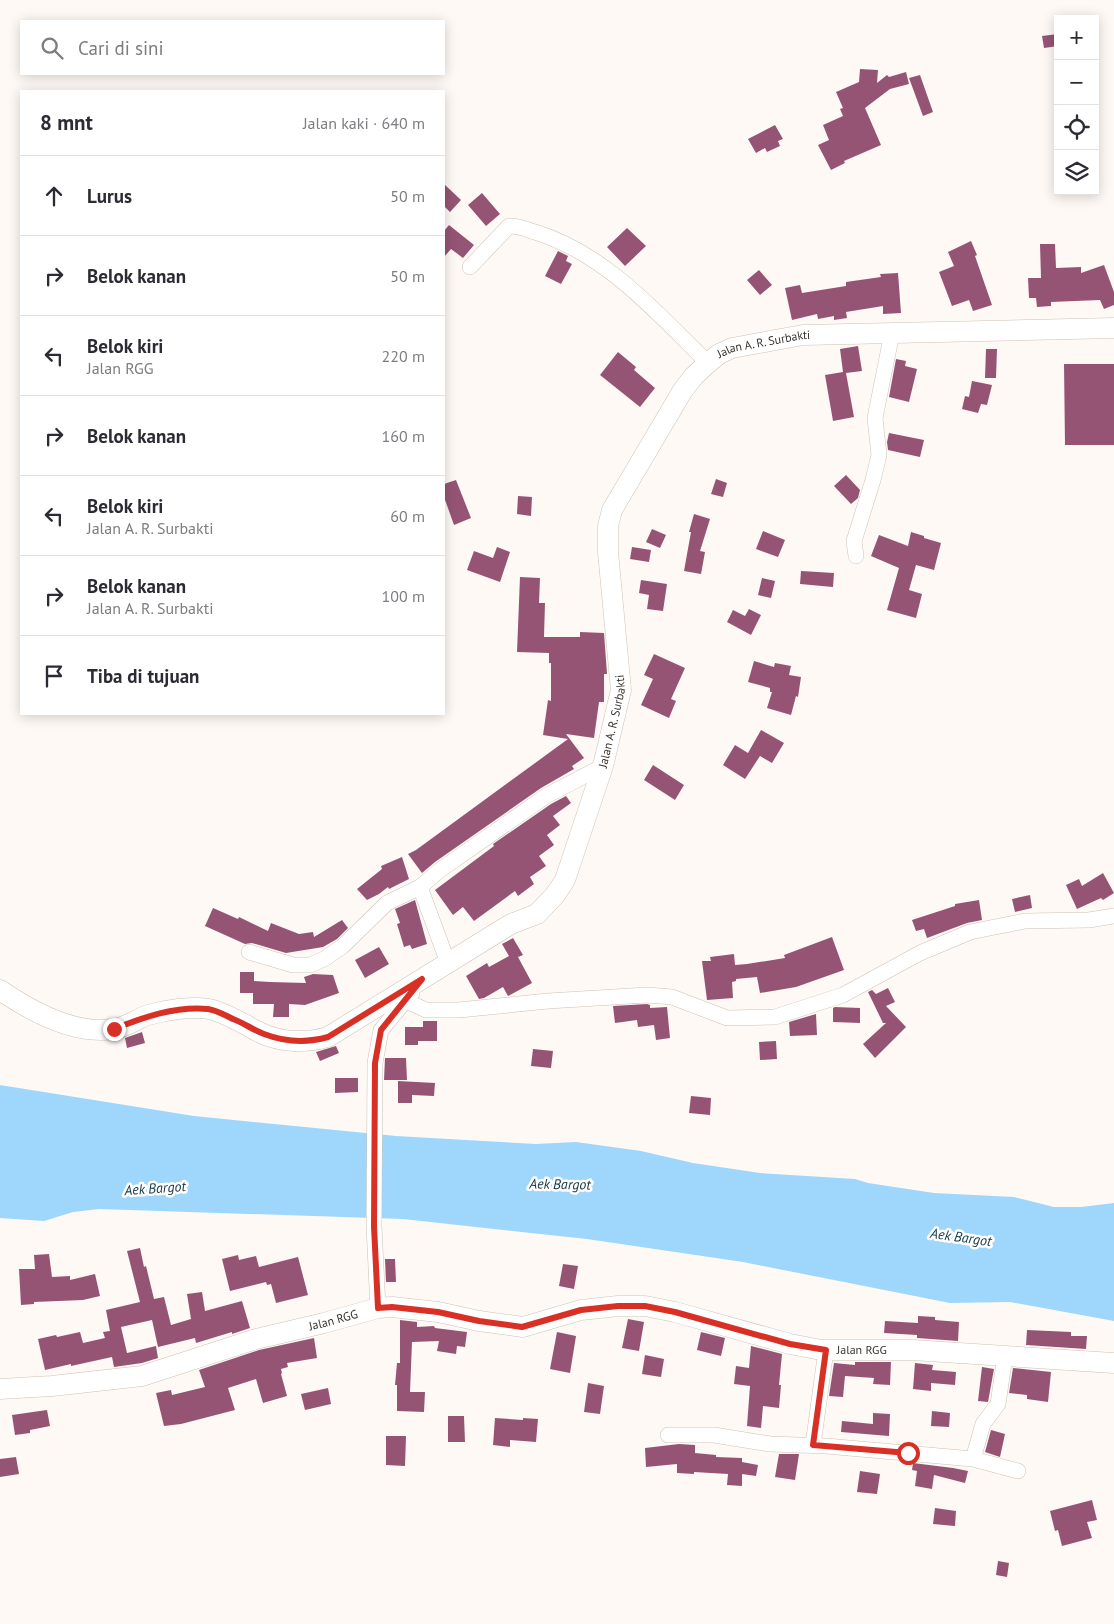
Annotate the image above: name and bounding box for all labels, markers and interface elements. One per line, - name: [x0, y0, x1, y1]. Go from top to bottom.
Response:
- map controls: [1054, 15, 1099, 195]
- button: +: [1054, 15, 1099, 60]
- search box: [20, 20, 445, 75]
- icon: search: [38, 34, 66, 62]
- text: Cari di sini: [78, 36, 164, 60]
- button: −: [1054, 60, 1099, 105]
- button: locate: [1054, 105, 1099, 150]
- text: 8 mnt: [40, 109, 93, 136]
- text: Jalan kaki · 640 m: [303, 113, 425, 133]
- button: layers: [1054, 150, 1099, 195]
- icon: ahead: [40, 182, 68, 210]
- text: Lurus: [87, 184, 132, 208]
- text: 50 m: [390, 186, 425, 206]
- icon: right: [40, 262, 68, 290]
- text: Belok kanan: [87, 264, 186, 288]
- text: 50 m: [390, 266, 425, 286]
- street label: Jalan A. R. Surbakti: [714, 327, 810, 361]
- text: Belok kiri: [87, 334, 163, 358]
- icon: left: [40, 342, 68, 370]
- text: 220 m: [382, 346, 425, 366]
- text: Jalan RGG: [87, 358, 154, 378]
- icon: right: [40, 422, 68, 450]
- text: Belok kanan: [87, 424, 186, 448]
- text: 160 m: [382, 426, 425, 446]
- text: Belok kiri: [87, 494, 163, 518]
- icon: left: [40, 502, 68, 530]
- text: 60 m: [390, 506, 425, 526]
- text: Jalan A. R. Surbakti: [87, 518, 213, 538]
- text: Belok kanan: [87, 574, 186, 598]
- icon: right: [40, 582, 68, 610]
- text: 100 m: [382, 586, 425, 606]
- text: Jalan A. R. Surbakti: [87, 598, 213, 618]
- icon: arrive: [40, 662, 68, 690]
- text: Tiba di tujuan: [87, 664, 199, 688]
- street label: Jalan A. R. Surbakti: [595, 674, 628, 770]
- route end: [103, 1018, 126, 1041]
- water label: Aek Bargot: [528, 1174, 592, 1194]
- water label: Aek Bargot: [123, 1177, 187, 1199]
- water label: Aek Bargot: [928, 1224, 993, 1250]
- street label: Jalan RGG: [306, 1306, 359, 1334]
- street label: Jalan RGG: [836, 1342, 887, 1357]
- route start: [897, 1442, 920, 1465]

